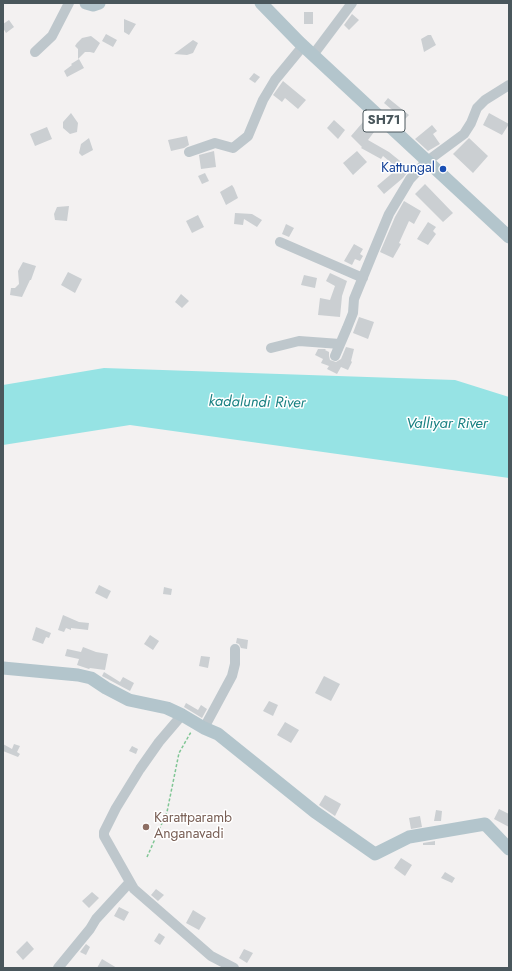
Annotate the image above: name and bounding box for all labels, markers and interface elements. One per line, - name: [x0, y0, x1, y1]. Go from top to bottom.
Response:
- road number: SH71: [363, 110, 405, 132]
- place label: Kattungal: [381, 161, 435, 177]
- marker: Kattungal: [438, 164, 448, 174]
- water label: kadalundi River: [208, 393, 306, 413]
- water label: Valliyar River: [406, 415, 488, 433]
- place label: Karattparamb Anganavadi: [154, 811, 232, 844]
- marker: Karattparamb Anganavadi: [141, 822, 151, 832]

